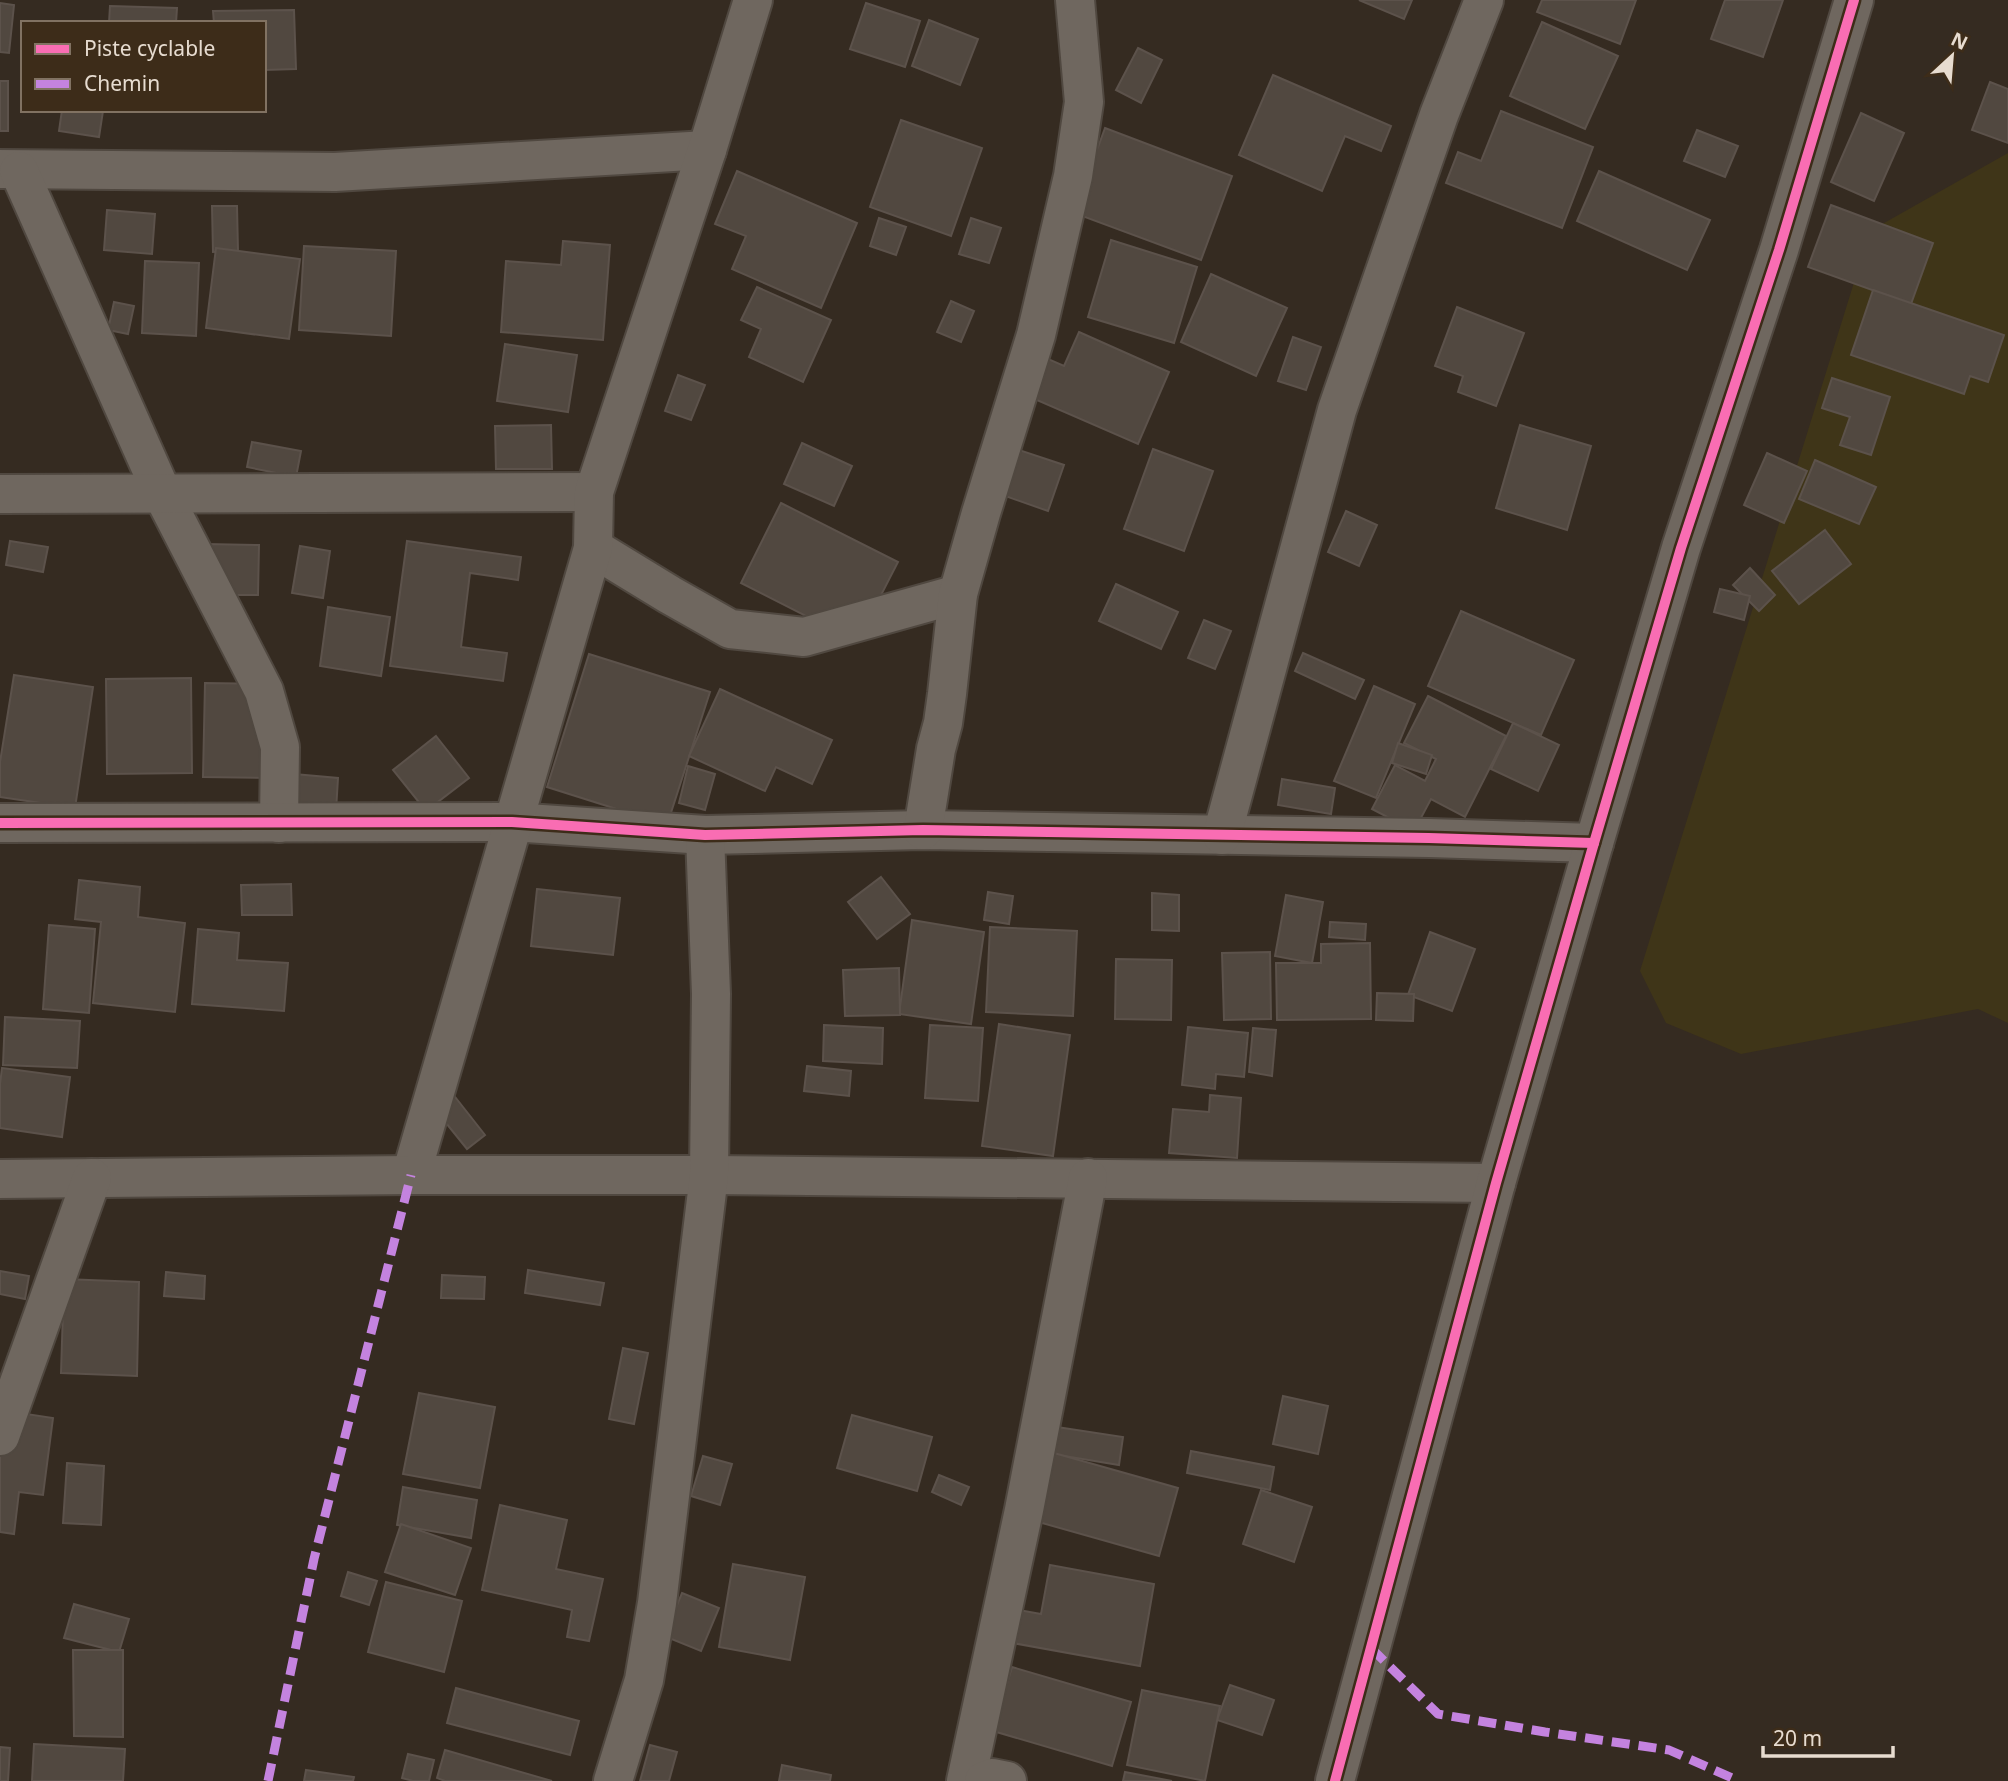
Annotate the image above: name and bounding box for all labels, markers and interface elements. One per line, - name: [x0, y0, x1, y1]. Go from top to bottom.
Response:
- legend: [21, 21, 266, 112]
- north arrow: [1917, 21, 1987, 91]
- text: N: [1947, 26, 1972, 56]
- text: Piste cyclable: [84, 34, 215, 62]
- text: Chemin: [84, 69, 160, 97]
- scale bar: [1763, 1714, 1892, 1758]
- text: 20 m: [1773, 1724, 1822, 1752]

